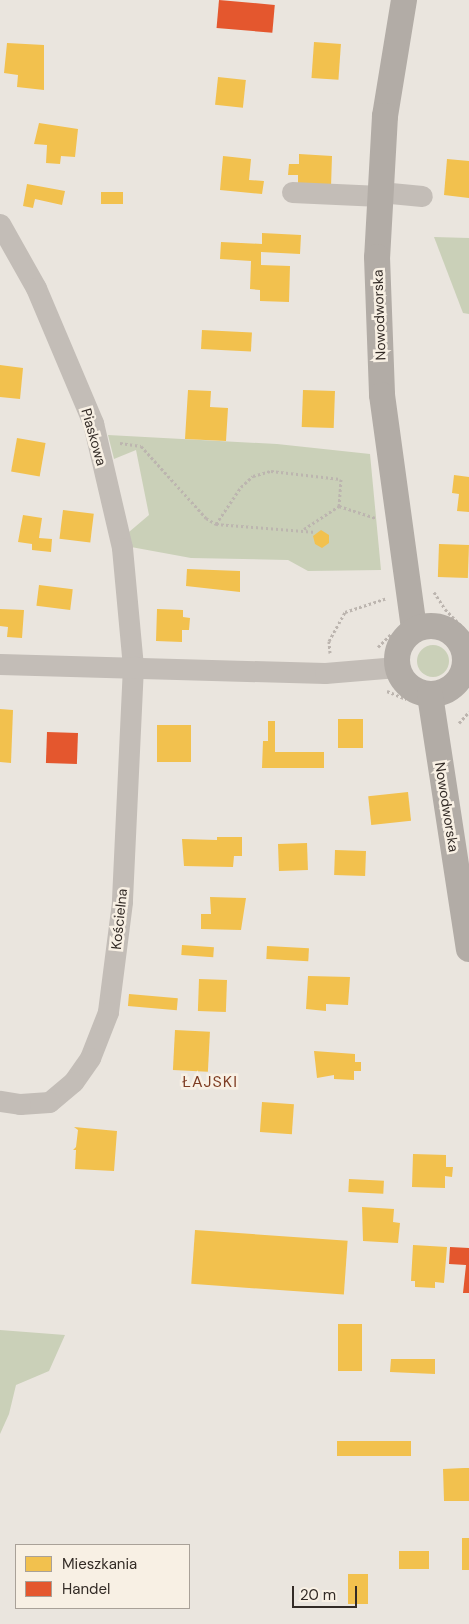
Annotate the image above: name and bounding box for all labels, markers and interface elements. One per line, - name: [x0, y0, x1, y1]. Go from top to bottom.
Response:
- street label: Nowodworska: [369, 269, 389, 361]
- street label: Piaskowa: [78, 406, 110, 468]
- street label: Nowodworska: [432, 761, 462, 853]
- street label: Kościelna: [107, 888, 131, 950]
- district label: ŁAJSKI: [181, 1072, 239, 1092]
- legend: [15, 1544, 190, 1609]
- text: Mieszkania: [62, 1554, 137, 1574]
- scale bar: [294, 1576, 359, 1608]
- text: Handel: [62, 1579, 110, 1599]
- text: 20 m: [300, 1585, 336, 1605]

